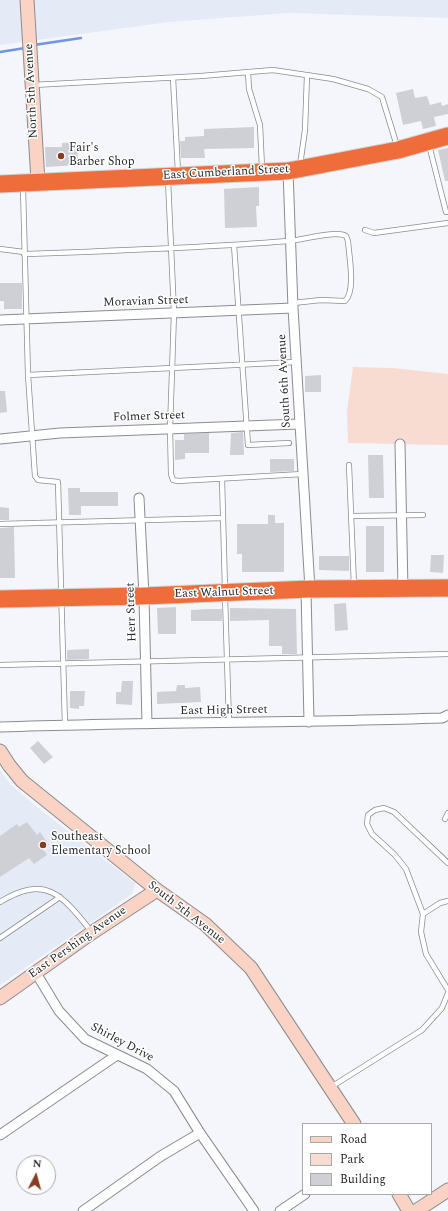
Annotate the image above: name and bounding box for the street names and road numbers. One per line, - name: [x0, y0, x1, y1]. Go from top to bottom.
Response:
- street label: North 5th Avenue: [22, 43, 42, 139]
- street label: East Cumberland Street: [162, 162, 290, 184]
- street label: Moravian Street: [103, 293, 189, 311]
- street label: South 6th Avenue: [275, 334, 295, 428]
- street label: Folmer Street: [113, 409, 185, 425]
- street label: Herr Street: [124, 582, 140, 642]
- street label: East Walnut Street: [174, 584, 274, 602]
- street label: East High Street: [180, 703, 268, 719]
- street label: South 5th Avenue: [145, 878, 227, 948]
- street label: East Pershing Avenue: [26, 904, 130, 982]
- street label: Shirley Drive: [88, 1020, 156, 1066]

